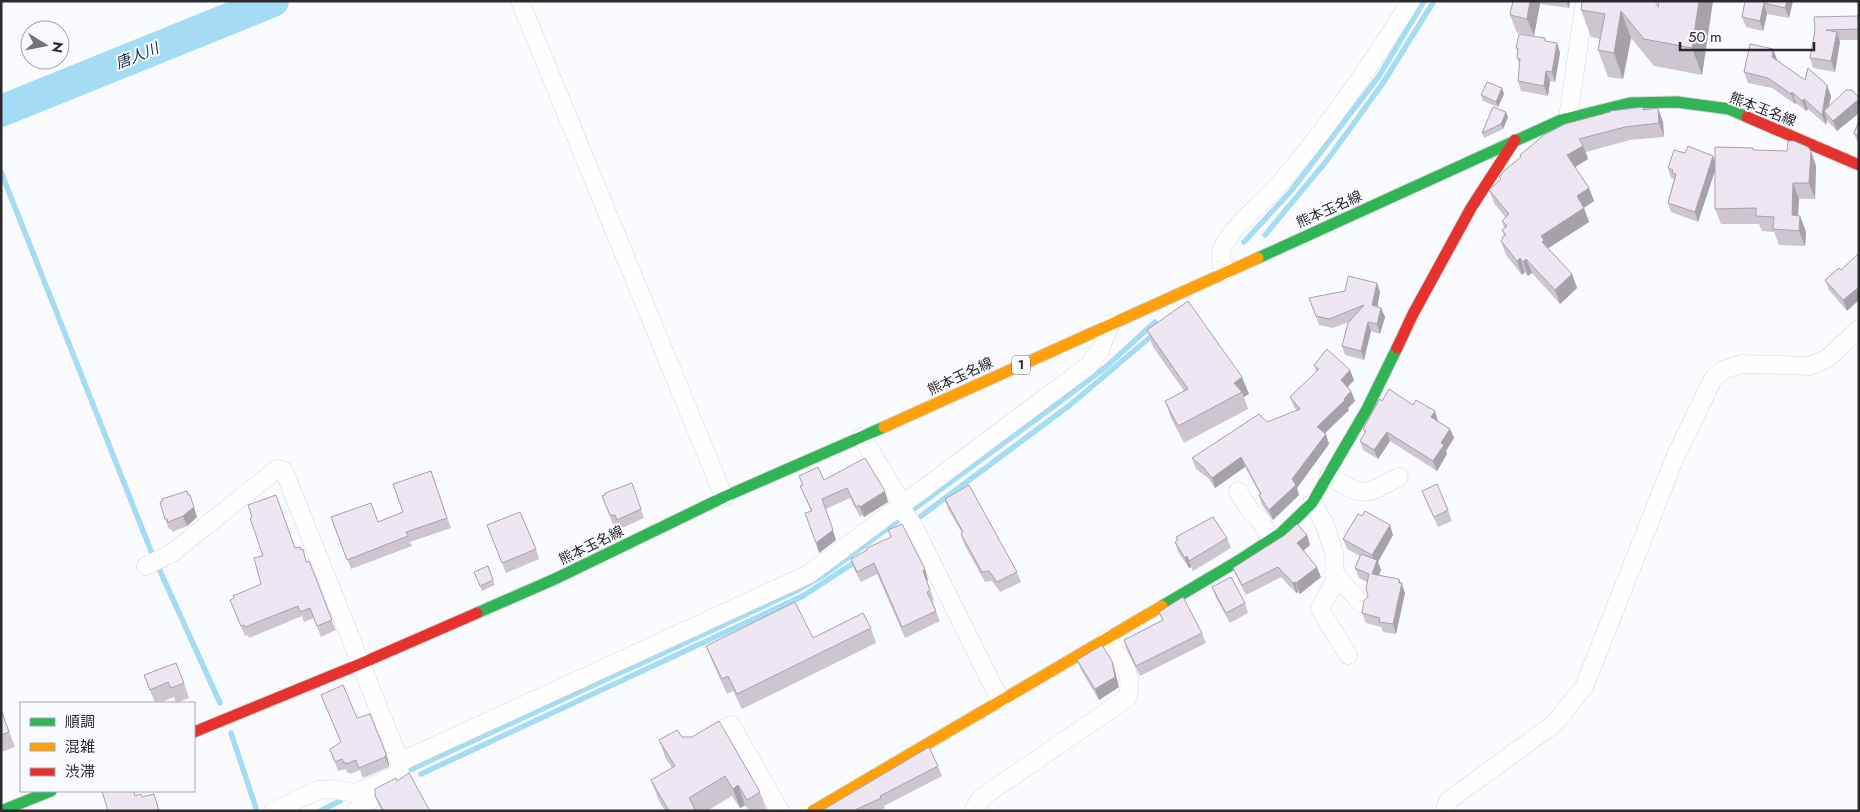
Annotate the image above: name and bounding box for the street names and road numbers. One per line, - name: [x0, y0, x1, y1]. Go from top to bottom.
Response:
- street label: 熊本玉名線: [1727, 87, 1799, 131]
- street label: 熊本玉名線: [1293, 186, 1365, 232]
- street label: 熊本玉名線: [924, 352, 996, 400]
- road number: 1: [1012, 356, 1030, 374]
- street label: 熊本玉名線: [555, 521, 627, 569]

